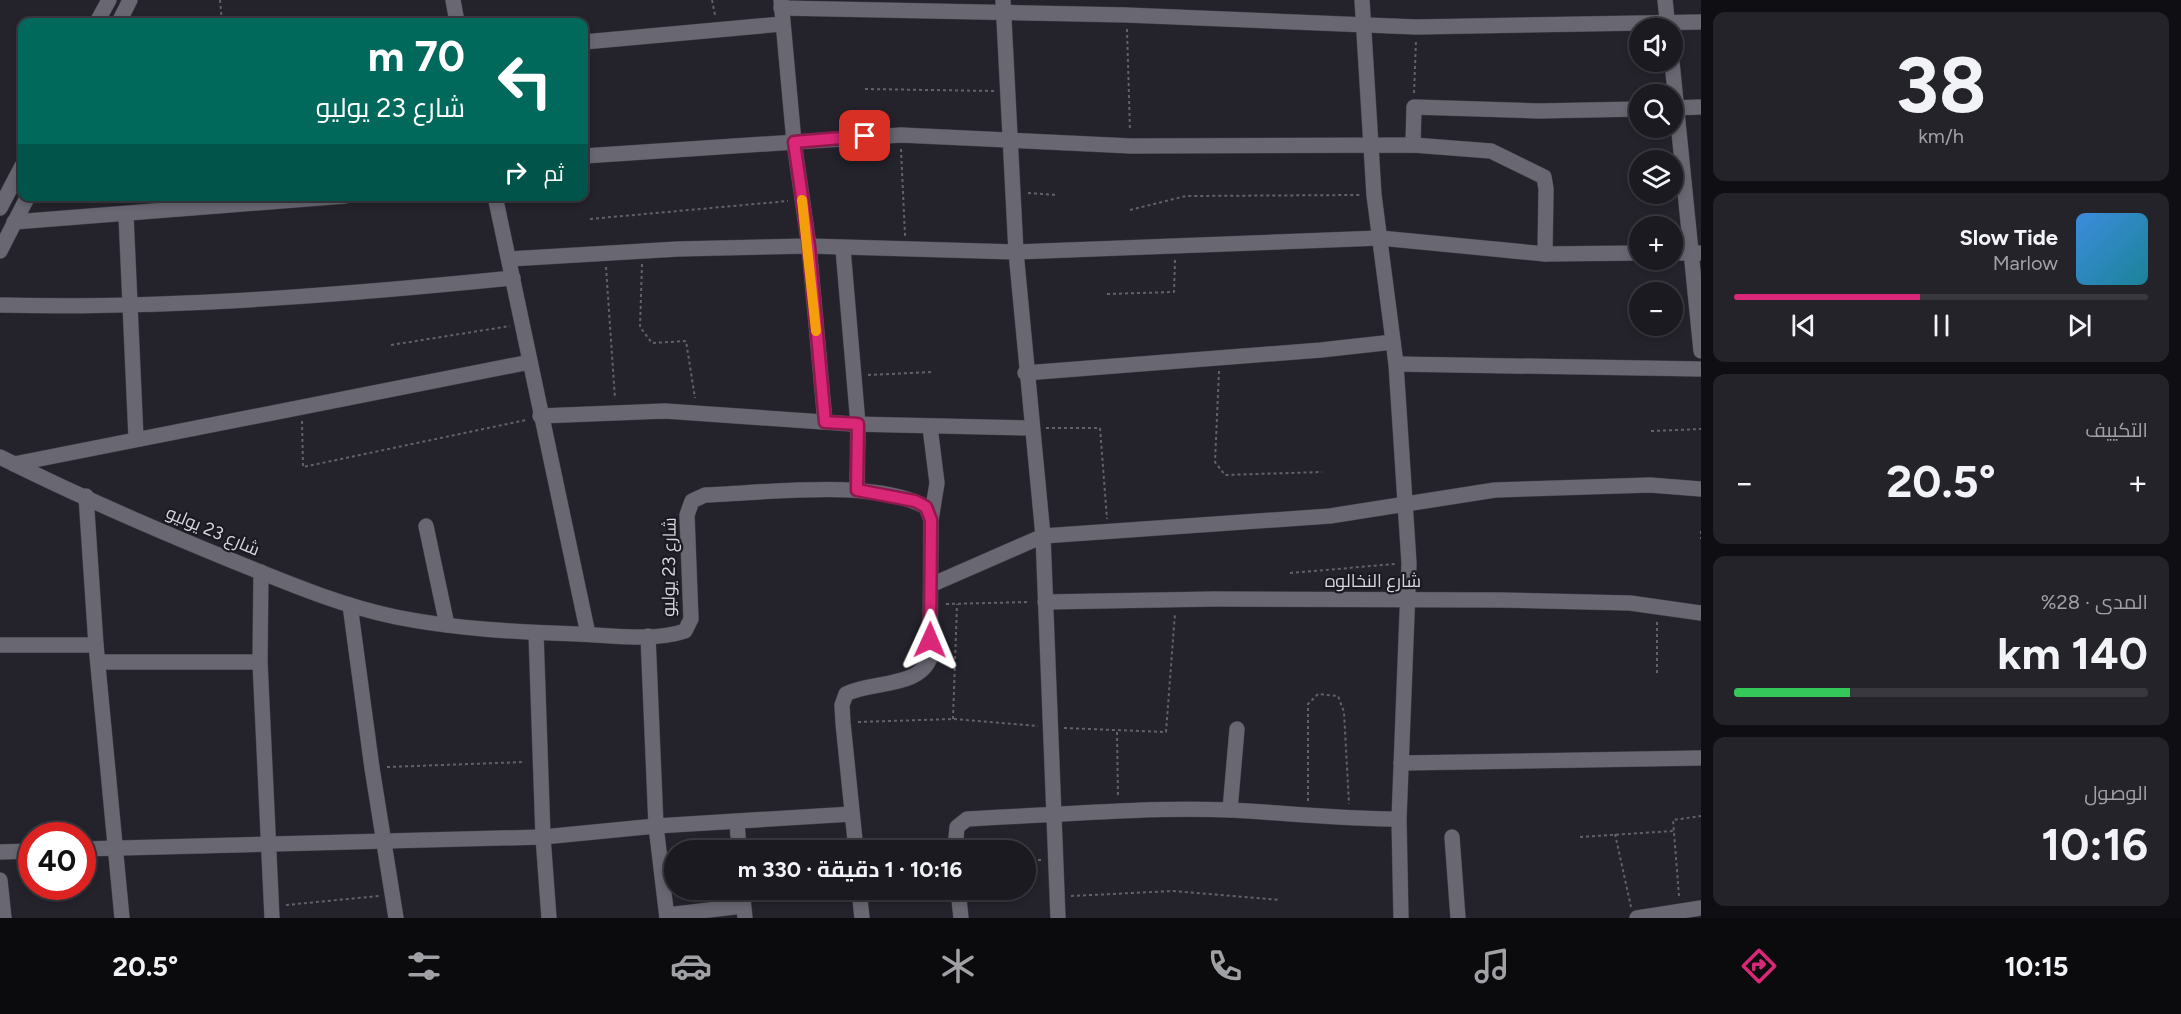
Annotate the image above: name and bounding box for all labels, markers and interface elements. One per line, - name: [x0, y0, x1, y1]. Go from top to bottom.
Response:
- map controls: [1629, 18, 1683, 336]
- button: sound: [1629, 18, 1683, 72]
- text: 70 m: [368, 31, 465, 82]
- text: 38: [1895, 38, 1987, 132]
- icon: left: [486, 42, 564, 120]
- button: search: [1629, 84, 1683, 138]
- text: شارع 23 يوليو: [316, 91, 465, 124]
- pin: [839, 110, 890, 161]
- icon: arrive: [848, 119, 881, 152]
- text: km/h: [1918, 124, 1964, 148]
- button: layers: [1629, 150, 1683, 204]
- icon: right: [499, 156, 532, 189]
- text: ثم: [544, 160, 564, 187]
- button: +: [1629, 216, 1683, 270]
- text: Slow Tide: [1959, 224, 2058, 251]
- text: Marlow: [1993, 251, 2058, 275]
- button: −: [1629, 282, 1683, 336]
- icon: previous: [1787, 309, 1820, 342]
- icon: pause: [1925, 309, 1958, 342]
- icon: next: [2063, 309, 2096, 342]
- text: التكييف: [2085, 418, 2148, 442]
- text: 20.5°: [1886, 454, 1996, 508]
- text: −: [1734, 463, 1755, 502]
- text: +: [2127, 463, 2148, 502]
- street label: شارع 23 يوليو: [163, 501, 263, 561]
- street label: شارع 23 يوليو: [657, 517, 682, 617]
- street label: شارع النخالوه: [1325, 570, 1421, 593]
- text: المدى · 28%: [2041, 590, 2148, 614]
- position arrow: [898, 608, 962, 672]
- text: 140 km: [1997, 626, 2148, 680]
- text: الوصول: [2084, 781, 2148, 805]
- text: 10:16: [2041, 817, 2148, 871]
- speed limit sign: 40: [18, 822, 96, 900]
- text: 10:16 · 1 دقيقة · 330 m: [738, 856, 962, 883]
- icon: filters: [403, 945, 445, 987]
- icon: car: [670, 945, 712, 987]
- icon: climate: [937, 945, 979, 987]
- icon: phone: [1204, 945, 1246, 987]
- icon: music: [1471, 945, 1513, 987]
- icon: directions: [1738, 945, 1780, 987]
- text: 20.5°: [113, 950, 178, 983]
- text: 10:15: [2004, 950, 2069, 983]

